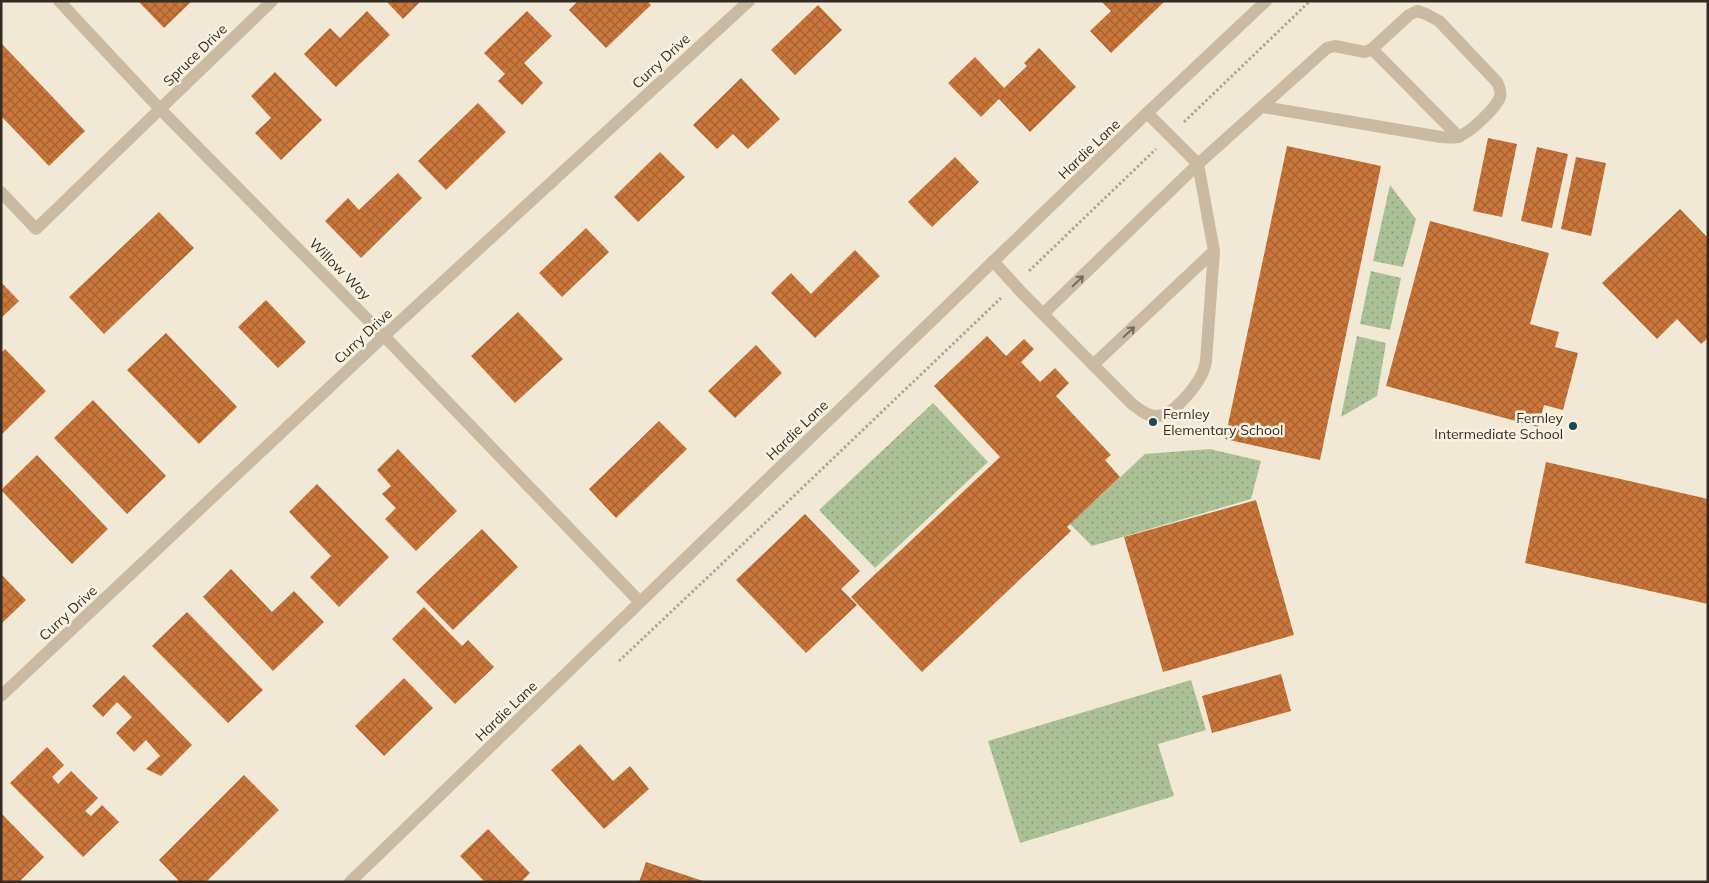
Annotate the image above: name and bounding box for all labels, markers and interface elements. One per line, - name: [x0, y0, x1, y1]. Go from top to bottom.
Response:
- street label: Spruce Drive: [159, 20, 231, 90]
- street label: Curry Drive: [628, 30, 694, 92]
- street label: Hardie Lane: [1054, 115, 1124, 183]
- street label: Willow Way: [305, 234, 375, 304]
- one-way arrow: [1072, 274, 1084, 287]
- street label: Curry Drive: [330, 305, 396, 367]
- one-way arrow: [1122, 326, 1135, 337]
- street label: Hardie Lane: [762, 396, 832, 464]
- place label: Fernley Elementary School: [1163, 405, 1283, 439]
- place label: Fernley Intermediate School: [1434, 409, 1564, 443]
- marker: Fernley Elementary School: [1147, 416, 1159, 428]
- marker: Fernley Intermediate School: [1567, 420, 1579, 432]
- street label: Curry Drive: [35, 582, 101, 644]
- street label: Hardie Lane: [471, 677, 541, 745]

